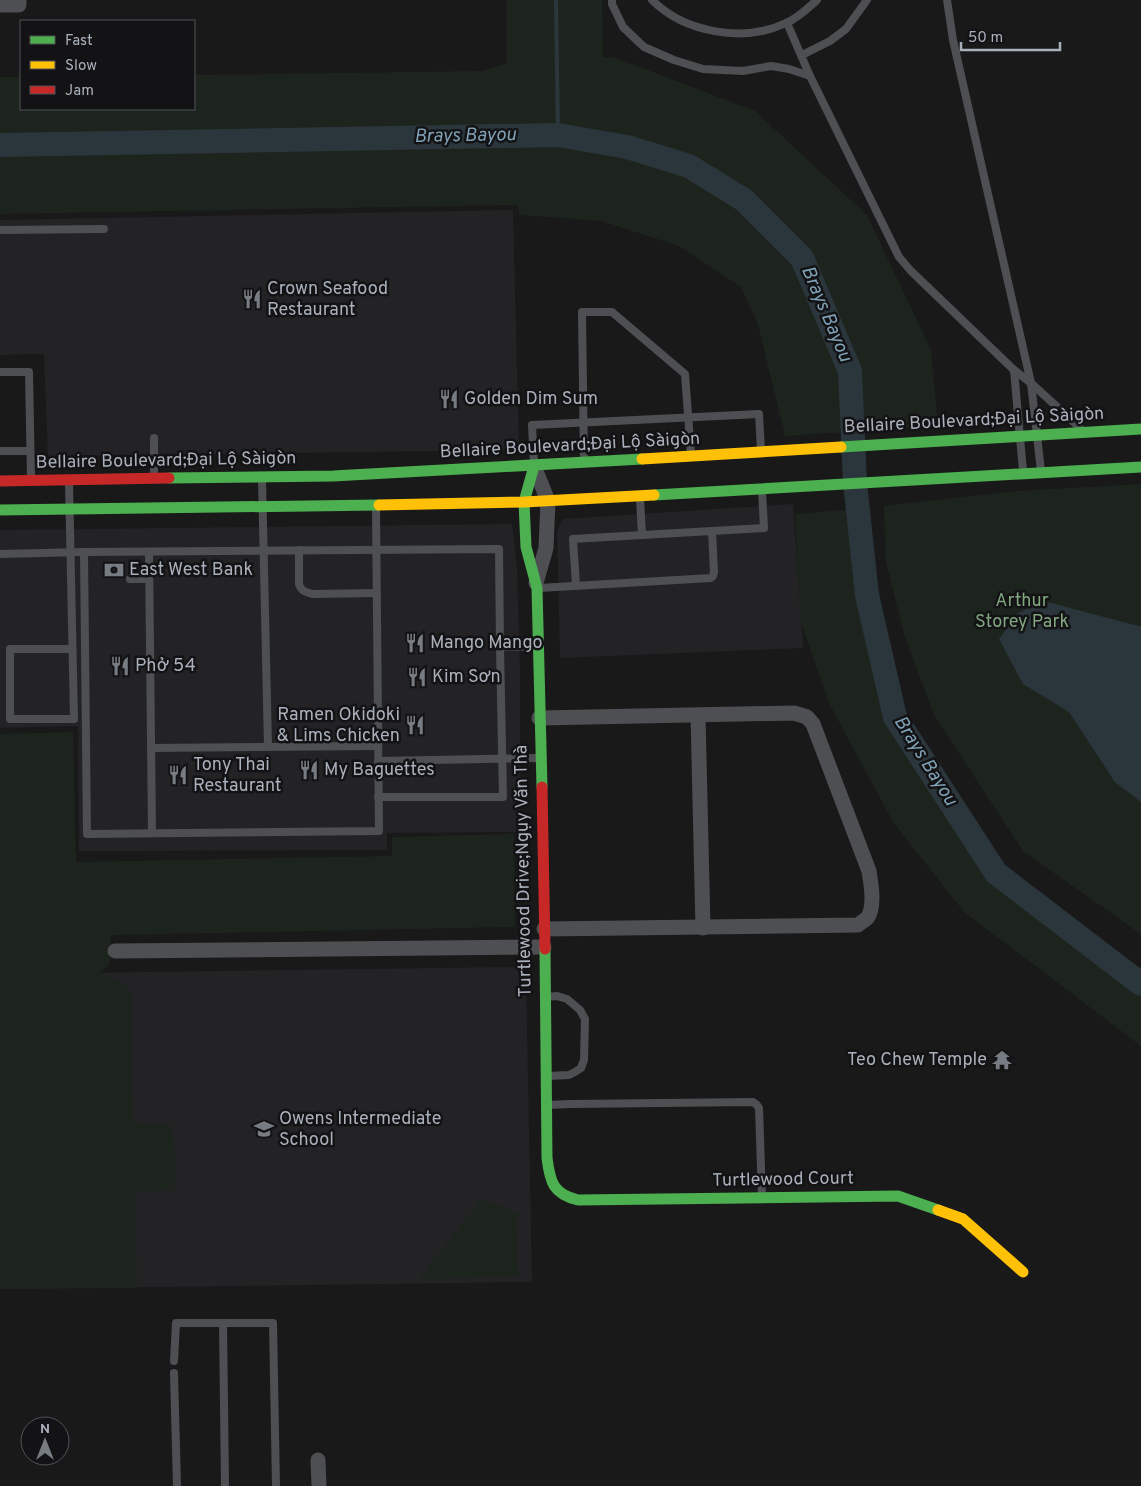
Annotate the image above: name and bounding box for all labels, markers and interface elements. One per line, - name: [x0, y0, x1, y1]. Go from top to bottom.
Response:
- legend: [20, 20, 195, 110]
- scale bar: [961, 20, 1060, 52]
- text: 50 m: [968, 29, 1003, 48]
- text: Fast: [65, 32, 93, 51]
- text: Slow: [65, 57, 97, 76]
- text: Jam: [65, 82, 94, 101]
- water label: Brays Bayou: [414, 123, 517, 149]
- water label: Brays Bayou: [795, 262, 857, 366]
- place label: Crown Seafood Restaurant: [267, 278, 388, 322]
- restaurant icon: Crown Seafood Restaurant: [241, 288, 263, 310]
- restaurant icon: Golden Dim Sum: [438, 388, 460, 410]
- place label: Golden Dim Sum: [464, 388, 598, 411]
- street label: Bellaire Boulevard;Đại Lộ Sàigòn: [843, 403, 1105, 439]
- street label: Bellaire Boulevard;Đại Lộ Sàigòn: [439, 428, 701, 464]
- street label: Bellaire Boulevard;Đại Lộ Sàigòn: [35, 447, 297, 475]
- bank icon: East West Bank: [103, 559, 125, 581]
- place label: East West Bank: [129, 559, 253, 582]
- park label: Arthur Storey Park: [975, 590, 1069, 634]
- restaurant icon: Mango Mango: [404, 632, 426, 654]
- place label: Mango Mango: [430, 632, 542, 655]
- restaurant icon: Phở 54: [109, 655, 131, 677]
- place label: Phở 54: [135, 655, 196, 678]
- restaurant icon: Kim Sơn: [406, 666, 428, 688]
- place label: Kim Sơn: [432, 666, 501, 689]
- place label: Ramen Okidoki & Lims Chicken: [277, 704, 400, 748]
- water label: Brays Bayou: [888, 711, 963, 811]
- restaurant icon: Ramen Okidoki & Lims Chicken: [404, 714, 426, 736]
- street label: Turtlewood Drive;Ngụy Văn Thà: [510, 745, 538, 997]
- place label: Tony Thai Restaurant: [193, 754, 282, 798]
- restaurant icon: My Baguettes: [298, 759, 320, 781]
- place label: My Baguettes: [324, 759, 435, 782]
- restaurant icon: Tony Thai Restaurant: [167, 764, 189, 786]
- place label: Teo Chew Temple: [847, 1049, 987, 1072]
- temple icon: Teo Chew Temple: [991, 1049, 1013, 1071]
- place label: Owens Intermediate School: [279, 1108, 441, 1152]
- school or university icon: Owens Intermediate School: [253, 1118, 275, 1140]
- street label: Turtlewood Court: [712, 1167, 854, 1193]
- north arrow: [20, 1416, 70, 1466]
- text: N: [40, 1421, 50, 1438]

